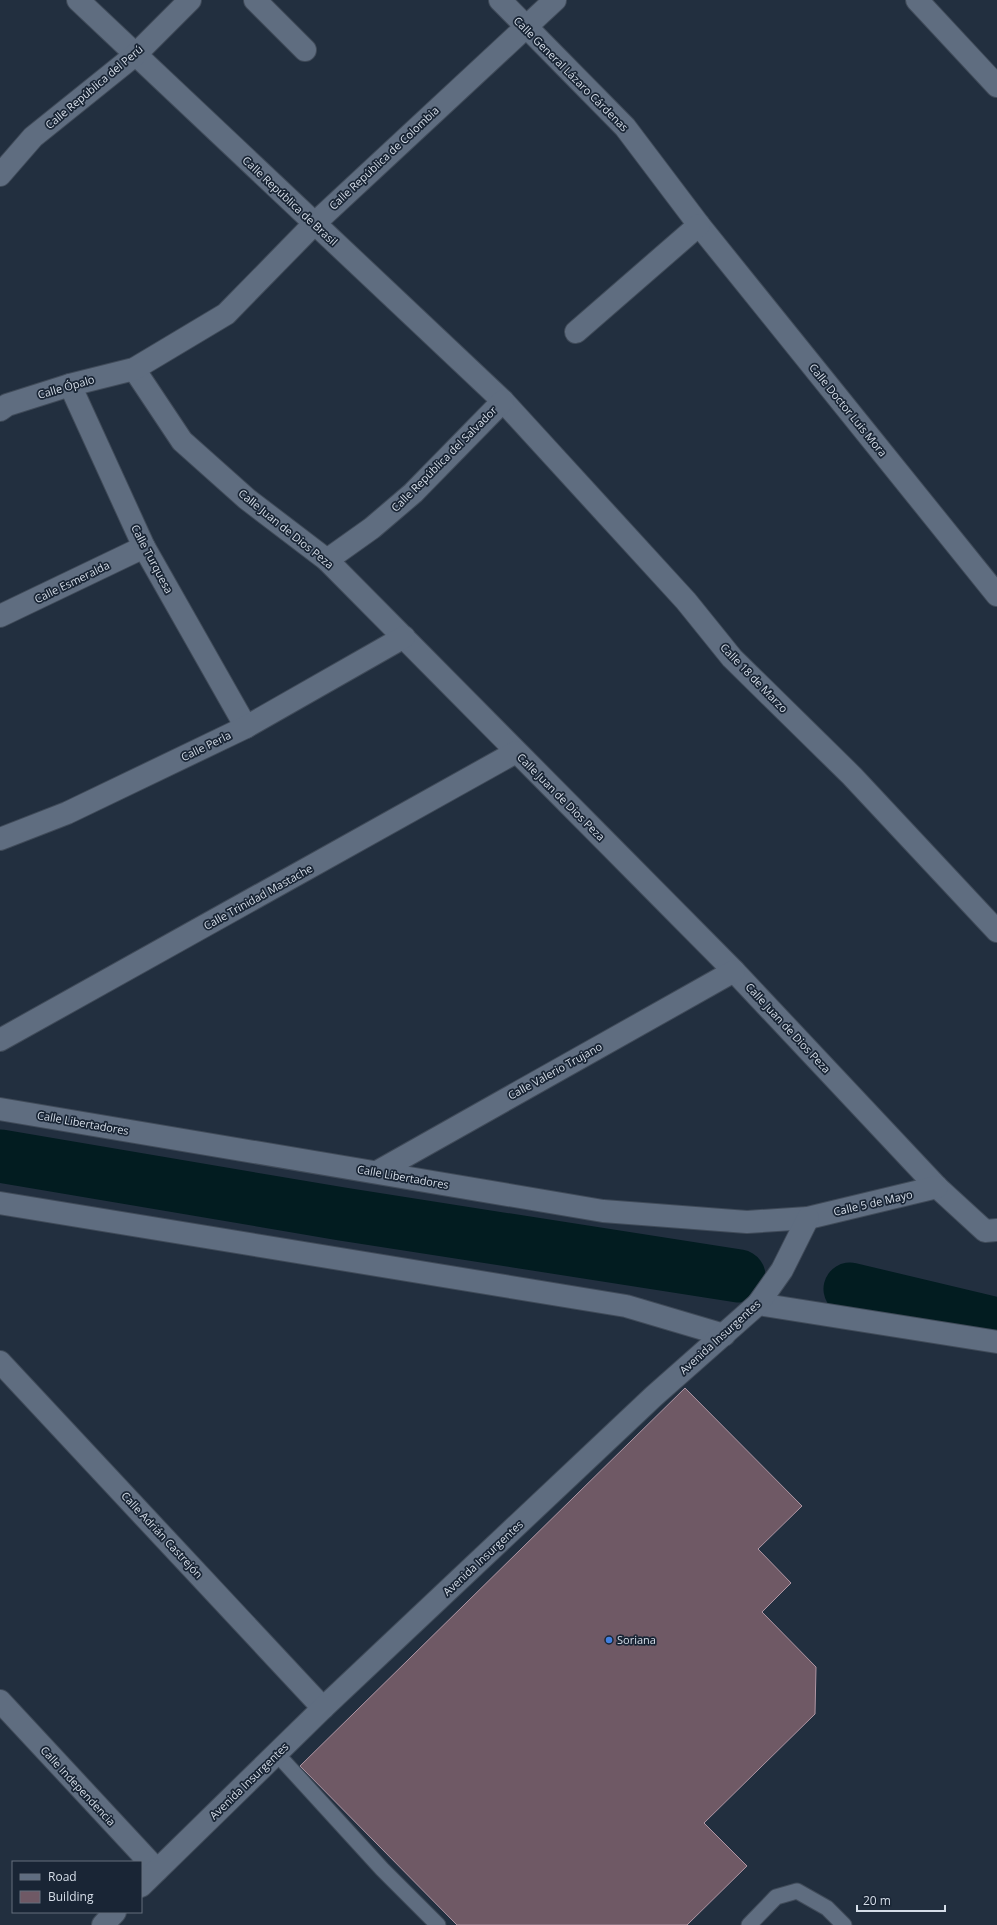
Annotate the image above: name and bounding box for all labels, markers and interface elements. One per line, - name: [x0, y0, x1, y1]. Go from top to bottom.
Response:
- street label: Calle General Lázaro Cárdenas: [511, 13, 632, 134]
- street label: Calle República del Perú: [42, 41, 146, 132]
- street label: Calle República de Colombia: [325, 103, 442, 213]
- street label: Calle República de Brasil: [240, 153, 341, 249]
- street label: Calle Doctor Luis Mora: [806, 360, 891, 459]
- street label: Calle Ópalo: [36, 371, 96, 402]
- street label: Calle República del Salvador: [388, 402, 500, 515]
- street label: Calle Juan de Dios Peza: [236, 486, 337, 572]
- street label: Calle Turquesa: [128, 522, 177, 596]
- street label: Calle Esmeralda: [32, 557, 112, 606]
- street label: Calle 18 de Marzo: [717, 640, 792, 716]
- street label: Calle Perla: [178, 727, 233, 764]
- street label: Calle Juan de Dios Peza: [514, 749, 609, 844]
- street label: Calle Trinidad Mastache: [201, 860, 315, 933]
- street label: Calle Juan de Dios Peza: [743, 979, 834, 1076]
- street label: Calle Valerio Trujano: [505, 1038, 605, 1103]
- street label: Calle Libertadores: [36, 1107, 130, 1138]
- street label: Calle Libertadores: [356, 1161, 450, 1192]
- street label: Calle 5 de Mayo: [832, 1186, 914, 1219]
- street label: Avenida Insurgentes: [676, 1296, 763, 1377]
- street label: Calle Adrián Castrejón: [118, 1488, 206, 1581]
- street label: Avenida Insurgentes: [439, 1517, 526, 1599]
- place label: Soriana: [617, 1632, 656, 1647]
- marker: Soriana: [604, 1635, 614, 1645]
- street label: Avenida Insurgentes: [206, 1739, 291, 1822]
- street label: Calle Independencia: [37, 1743, 119, 1829]
- legend: [12, 1861, 142, 1913]
- text: Road: [48, 1868, 77, 1885]
- scale bar: [857, 1887, 945, 1913]
- text: Building: [48, 1888, 94, 1905]
- text: 20 m: [863, 1892, 891, 1909]

